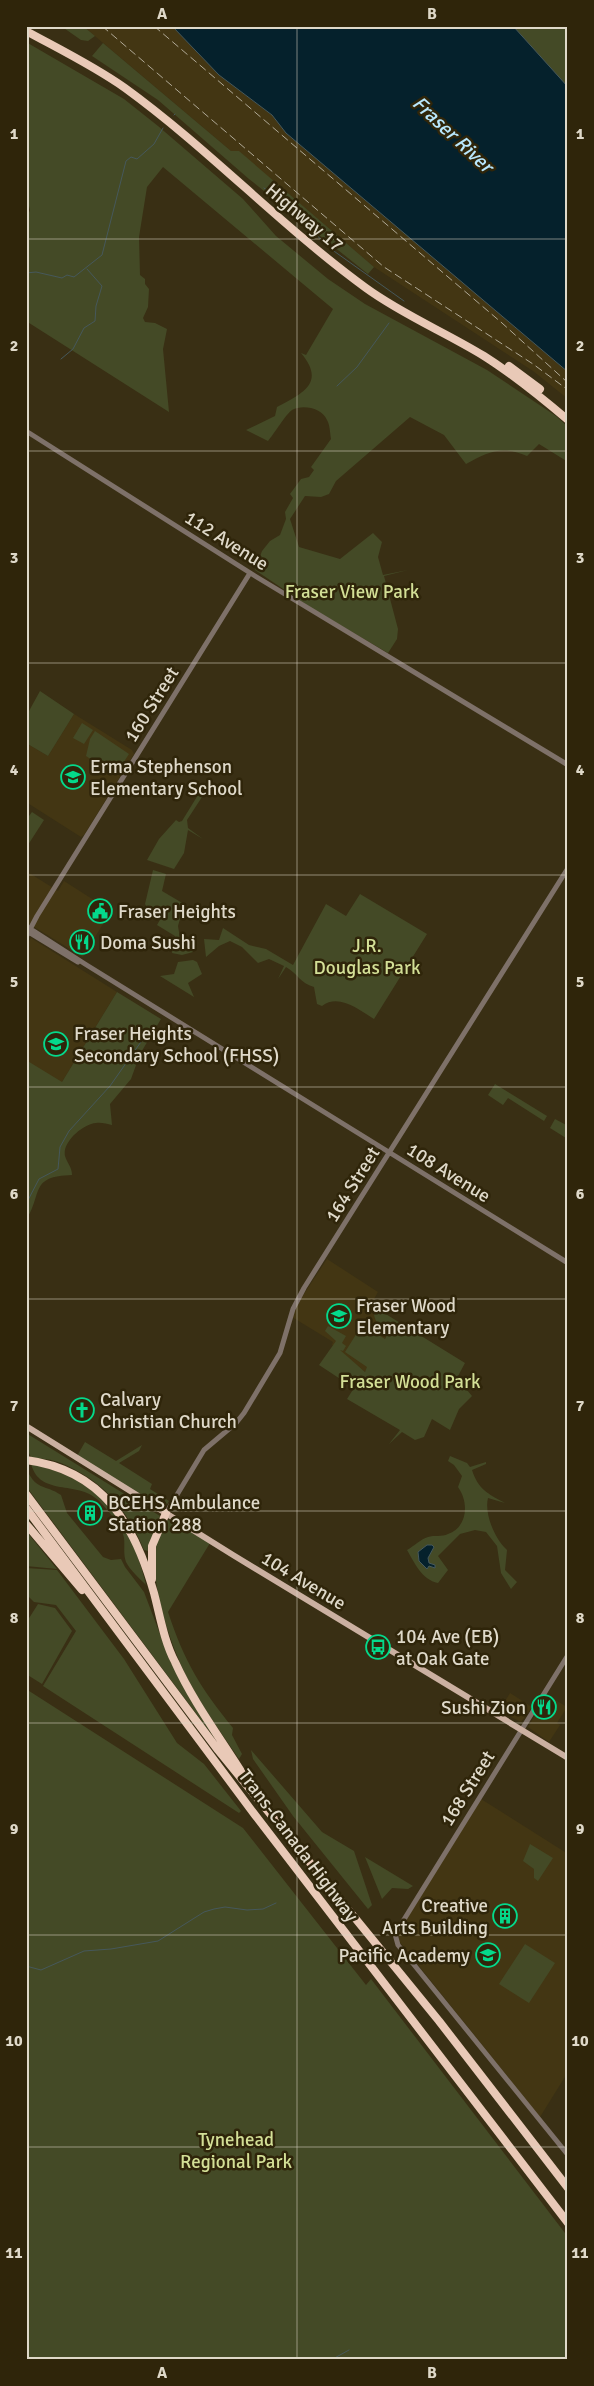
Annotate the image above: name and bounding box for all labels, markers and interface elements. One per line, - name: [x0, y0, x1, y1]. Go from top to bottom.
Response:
- text: A: [157, 4, 168, 24]
- text: B: [427, 4, 437, 24]
- water label: Fraser River: [407, 91, 500, 180]
- text: 1: [10, 124, 19, 144]
- text: 1: [576, 124, 585, 144]
- street label: Highway 17: [260, 178, 348, 257]
- text: 2: [10, 336, 18, 356]
- text: 2: [576, 336, 584, 356]
- street label: 112 Avenue: [180, 506, 273, 576]
- text: 3: [10, 548, 18, 568]
- text: 3: [576, 548, 584, 568]
- park label: Fraser View Park: [285, 580, 420, 604]
- street label: 160 Street: [119, 662, 185, 747]
- place label: Erma Stephenson Elementary School: [90, 755, 243, 801]
- text: 4: [10, 760, 19, 780]
- text: 4: [576, 760, 585, 780]
- school or university icon: Erma Stephenson Elementary School: [60, 764, 86, 790]
- public building icon: Fraser Heights: [87, 898, 113, 924]
- place label: Fraser Heights: [118, 900, 236, 924]
- restaurant icon: Doma Sushi: [69, 929, 95, 955]
- place label: Doma Sushi: [100, 931, 196, 955]
- park label: J.R. Douglas Park: [314, 934, 421, 980]
- text: 5: [10, 972, 18, 992]
- text: 5: [576, 972, 584, 992]
- place label: Fraser Heights Secondary School (FHSS): [74, 1022, 279, 1068]
- school or university icon: Fraser Heights Secondary School (FHSS): [43, 1031, 69, 1057]
- street label: 108 Avenue: [402, 1138, 495, 1208]
- street label: 164 Street: [320, 1142, 386, 1227]
- text: 6: [10, 1184, 19, 1204]
- text: 6: [576, 1184, 585, 1204]
- place label: Fraser Wood Elementary: [356, 1294, 456, 1340]
- school or university icon: Fraser Wood Elementary: [326, 1303, 352, 1329]
- park label: Fraser Wood Park: [340, 1370, 481, 1394]
- place label: Calvary Christian Church: [100, 1388, 237, 1434]
- text: 7: [10, 1396, 19, 1416]
- text: 7: [576, 1396, 585, 1416]
- church icon: Calvary Christian Church: [69, 1397, 95, 1423]
- place label: BCEHS Ambulance Station 288: [108, 1491, 260, 1537]
- building icon: BCEHS Ambulance Station 288: [77, 1500, 103, 1526]
- street label: 104 Avenue: [257, 1546, 350, 1615]
- text: 8: [10, 1608, 19, 1628]
- text: 8: [576, 1608, 585, 1628]
- place label: 104 Ave (EB) at Oak Gate: [396, 1625, 499, 1671]
- bus stop icon: 104 Ave (EB) at Oak Gate: [365, 1634, 391, 1660]
- restaurant icon: Sushi Zion: [531, 1694, 557, 1720]
- place label: Sushi Zion: [441, 1696, 526, 1720]
- street label: 168 Street: [435, 1746, 501, 1831]
- street label: Trans-Canada Highway: [233, 1765, 363, 1927]
- text: 9: [10, 1819, 19, 1839]
- text: 9: [576, 1819, 585, 1839]
- place label: Creative Arts Building: [382, 1894, 488, 1940]
- building icon: Creative Arts Building: [492, 1903, 518, 1929]
- school or university icon: Pacific Academy: [475, 1942, 501, 1968]
- place label: Pacific Academy: [338, 1944, 470, 1968]
- text: 10: [5, 2031, 23, 2051]
- text: 10: [571, 2031, 589, 2051]
- park label: Tynehead Regional Park: [180, 2128, 292, 2174]
- text: 11: [5, 2243, 23, 2263]
- text: 11: [571, 2243, 589, 2263]
- text: A: [157, 2363, 168, 2383]
- text: B: [427, 2363, 437, 2383]

